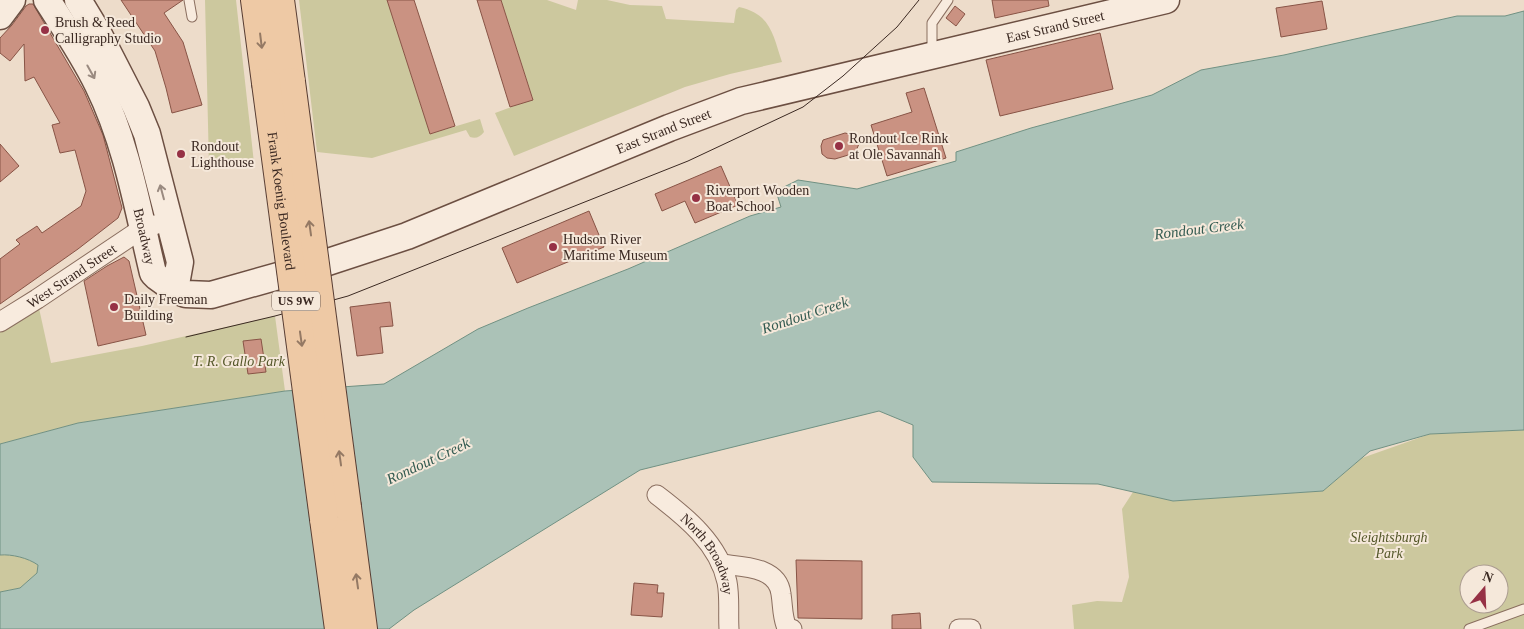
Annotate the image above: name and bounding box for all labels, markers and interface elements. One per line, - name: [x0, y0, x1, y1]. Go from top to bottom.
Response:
- street label: East Strand Street: [1005, 7, 1106, 45]
- place label: Brush & Reed Calligraphy Studio: [55, 15, 161, 46]
- marker: Brush & Reed Calligraphy Studio: [39, 24, 51, 36]
- one-way arrow: [256, 33, 266, 49]
- one-way arrow: [86, 64, 96, 78]
- street label: East Strand Street: [614, 106, 713, 156]
- street label: Frank Koenig Boulevard: [265, 131, 298, 271]
- place label: Rondout Ice Rink at Ole Savannah: [849, 131, 949, 162]
- place label: Rondout Lighthouse: [191, 139, 254, 170]
- marker: Rondout Ice Rink at Ole Savannah: [833, 140, 845, 152]
- marker: Rondout Lighthouse: [175, 148, 187, 160]
- place label: Riverport Wooden Boat School: [706, 183, 809, 214]
- one-way arrow: [157, 184, 166, 200]
- marker: Riverport Wooden Boat School: [690, 192, 702, 204]
- street label: Broadway: [131, 207, 158, 266]
- water label: Rondout Creek: [1152, 216, 1245, 243]
- one-way arrow: [304, 220, 314, 236]
- place label: Hudson River Maritime Museum: [563, 232, 668, 263]
- street label: West Strand Street: [24, 241, 119, 311]
- marker: Hudson River Maritime Museum: [547, 241, 559, 253]
- place label: Daily Freeman Building: [124, 292, 208, 323]
- road number: US 9W: [272, 292, 320, 310]
- water label: Rondout Creek: [759, 293, 851, 337]
- marker: Daily Freeman Building: [108, 301, 120, 313]
- one-way arrow: [296, 331, 306, 347]
- park label: T. R. Gallo Park: [193, 354, 286, 369]
- water label: Rondout Creek: [383, 435, 472, 488]
- one-way arrow: [335, 451, 345, 467]
- street label: North Broadway: [678, 510, 736, 595]
- park label: Sleightsburgh Park: [1350, 530, 1428, 561]
- north arrow: [1459, 564, 1509, 614]
- text: N: [1481, 568, 1495, 586]
- one-way arrow: [352, 573, 362, 589]

